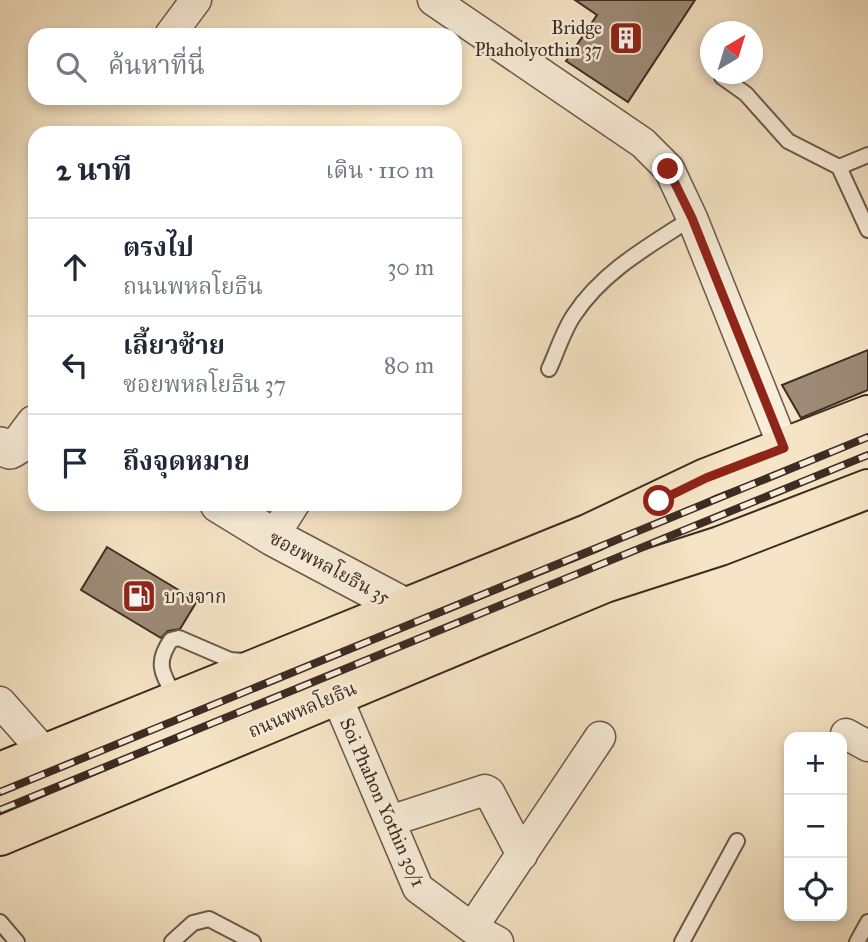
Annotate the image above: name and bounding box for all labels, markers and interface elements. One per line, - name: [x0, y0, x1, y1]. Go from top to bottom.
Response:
- place label: Bridge Phaholyothin 37: [475, 16, 602, 61]
- building icon: Bridge Phaholyothin 37: [607, 19, 645, 57]
- north arrow: [700, 21, 763, 84]
- search box: [28, 28, 462, 105]
- icon: search: [52, 48, 90, 86]
- text: ค้นหาที่นี่: [108, 49, 205, 81]
- text: 2 นาที: [56, 152, 132, 188]
- route end: [652, 153, 683, 184]
- text: เดิน · 110 m: [326, 156, 434, 184]
- text: ตรงไป: [123, 231, 194, 263]
- icon: ahead: [56, 248, 94, 286]
- text: 30 m: [387, 253, 434, 281]
- text: ถนนพหลโยธิน: [123, 272, 263, 300]
- text: เลี้ยวซ้าย: [123, 329, 225, 361]
- icon: left: [56, 346, 94, 384]
- text: 80 m: [384, 351, 434, 379]
- text: ซอยพหลโยธิน 37: [123, 370, 286, 398]
- icon: arrive: [56, 444, 94, 482]
- text: ถึงจุดหมาย: [123, 445, 250, 477]
- route start: [643, 485, 674, 516]
- street label: ซอยพหลโยธิน 35: [265, 523, 396, 609]
- fuel station icon: บางจาก: [120, 577, 158, 615]
- place label: บางจาก: [164, 585, 227, 608]
- street label: ถนนพหลโยธิน: [243, 674, 360, 743]
- street label: Soi Phahon Yothin 30/1: [335, 714, 430, 890]
- map controls: [784, 732, 847, 921]
- button: +: [784, 732, 847, 795]
- button: −: [784, 795, 847, 858]
- button: locate: [784, 858, 847, 921]

